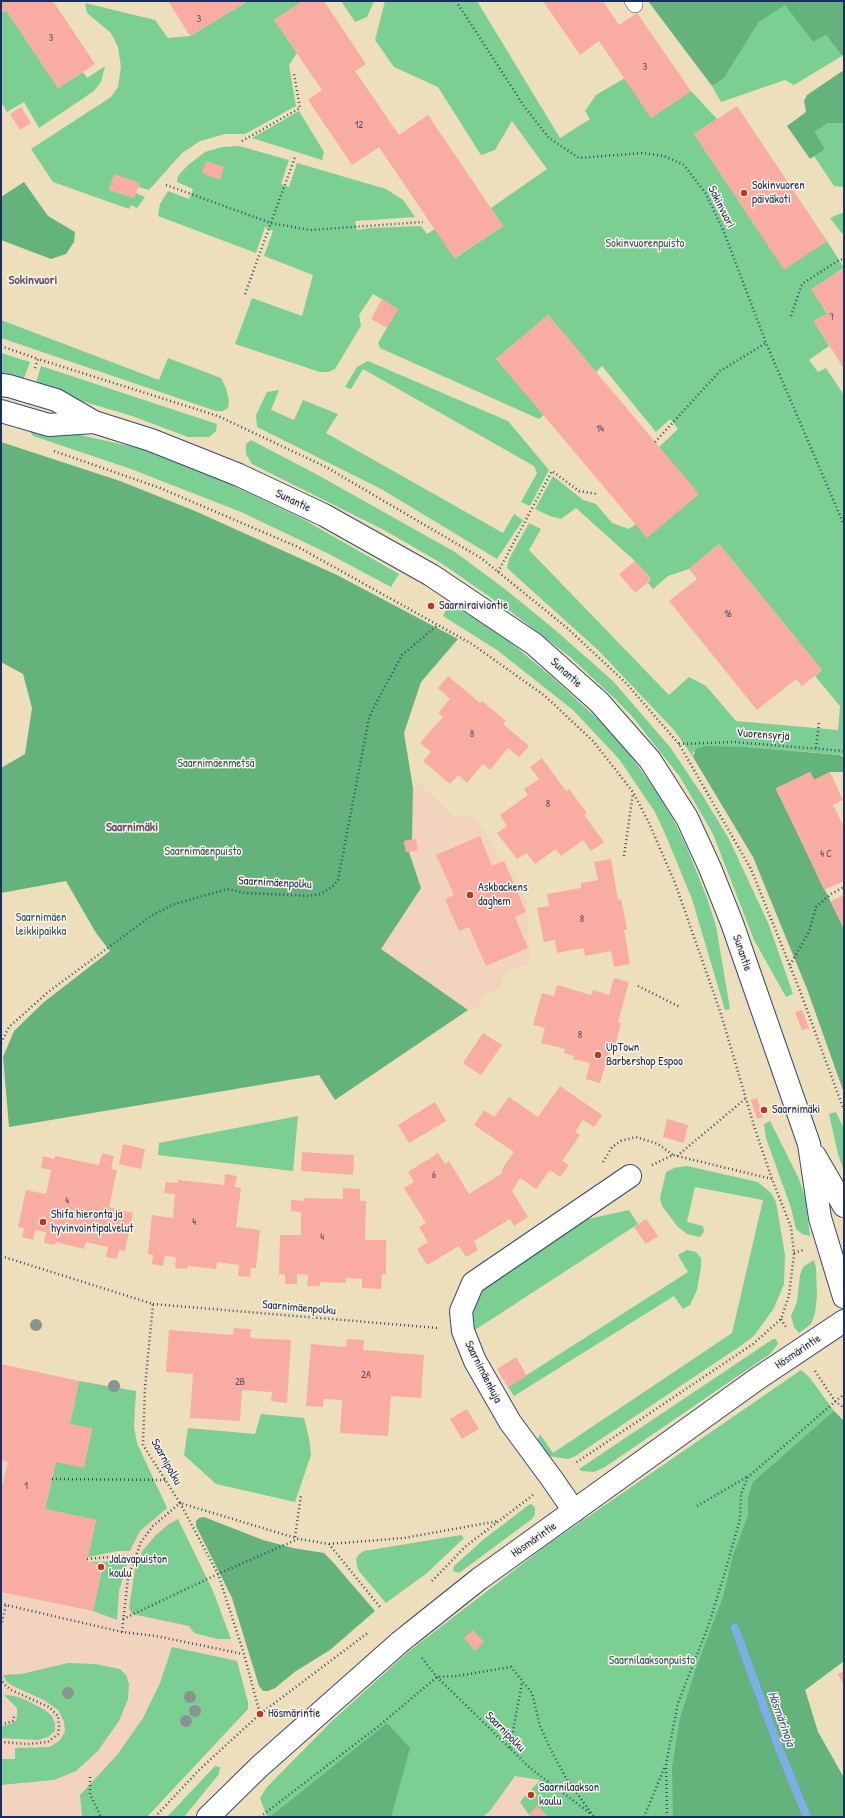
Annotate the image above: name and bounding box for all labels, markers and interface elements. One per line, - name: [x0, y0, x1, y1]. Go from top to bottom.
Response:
- house number: 3: [197, 13, 201, 25]
- house number: 3: [49, 32, 53, 44]
- house number: 3: [643, 61, 647, 73]
- house number: 12: [355, 119, 363, 131]
- place label: Sokinvuoren päiväkoti: [752, 179, 805, 207]
- street label: Sokinvuori: [704, 184, 738, 230]
- marker: Sokinvuoren päiväkoti: [739, 188, 749, 198]
- park label: Sokinvuorenpuisto: [606, 237, 684, 251]
- district label: Sokinvuori: [9, 273, 57, 289]
- house number: 7: [830, 311, 834, 323]
- house number: 14: [596, 423, 604, 435]
- street label: Sunantie: [273, 487, 313, 515]
- place label: Saarniraiviontie: [439, 599, 508, 613]
- marker: Saarniraiviontie: [426, 601, 436, 611]
- house number: 16: [724, 608, 732, 620]
- street label: Sunantie: [547, 655, 585, 691]
- street label: Vuorensyrjä: [736, 726, 790, 744]
- house number: 8: [470, 728, 474, 740]
- park label: Saarnimäenmetsä: [177, 757, 255, 771]
- house number: 8: [546, 798, 550, 810]
- district label: Saarnimäki: [106, 820, 158, 836]
- park label: Saarnimäenpuisto: [165, 845, 241, 859]
- house number: 4 C: [820, 848, 832, 860]
- street label: Saarnimäenpolku: [238, 874, 312, 892]
- place label: Askbackens daghem: [478, 881, 528, 909]
- marker: Askbackens daghem: [465, 890, 475, 900]
- park label: Saarnimäen leikkipaikka: [16, 911, 66, 939]
- house number: 8: [580, 913, 584, 925]
- street label: Sunantie: [729, 933, 755, 973]
- house number: 8: [578, 1029, 582, 1041]
- place label: UpTown Barbershop Espoo: [606, 1041, 683, 1069]
- marker: UpTown Barbershop Espoo: [593, 1050, 603, 1060]
- place label: Saarnimäki: [772, 1103, 820, 1117]
- marker: Saarnimäki: [759, 1105, 769, 1115]
- house number: 6: [432, 1169, 436, 1181]
- house number: 4: [65, 1195, 69, 1207]
- place label: Shifa hieronta ja hyvinvointipalvelut: [51, 1208, 133, 1236]
- house number: 4: [192, 1216, 196, 1228]
- marker: Shifa hieronta ja hyvinvointipalvelut: [38, 1217, 48, 1227]
- house number: 4: [320, 1231, 324, 1243]
- street label: Saarnimäenpolku: [262, 1298, 336, 1318]
- street label: Hösmärintie: [772, 1331, 824, 1373]
- street label: Saarnimäenkuja: [461, 1338, 505, 1406]
- house number: 2A: [361, 1369, 371, 1381]
- house number: 2B: [235, 1376, 245, 1388]
- street label: Saarnipolku: [147, 1436, 185, 1488]
- house number: 1: [24, 1480, 28, 1492]
- street label: Hösmärintie: [508, 1519, 560, 1561]
- place label: Jalavapuiston koulu: [109, 1553, 167, 1581]
- marker: Jalavapuiston koulu: [96, 1562, 106, 1572]
- park label: Saarnilaaksonpuisto: [609, 1654, 695, 1668]
- water label: Hösmärinoja: [764, 1689, 798, 1749]
- place label: Hösmärintie: [268, 1707, 320, 1721]
- marker: Hösmärintie: [255, 1709, 265, 1719]
- street label: Saarnipolku: [482, 1709, 528, 1755]
- place label: Saarnilaakson koulu: [539, 1781, 599, 1809]
- marker: Saarnilaakson koulu: [526, 1790, 536, 1800]

